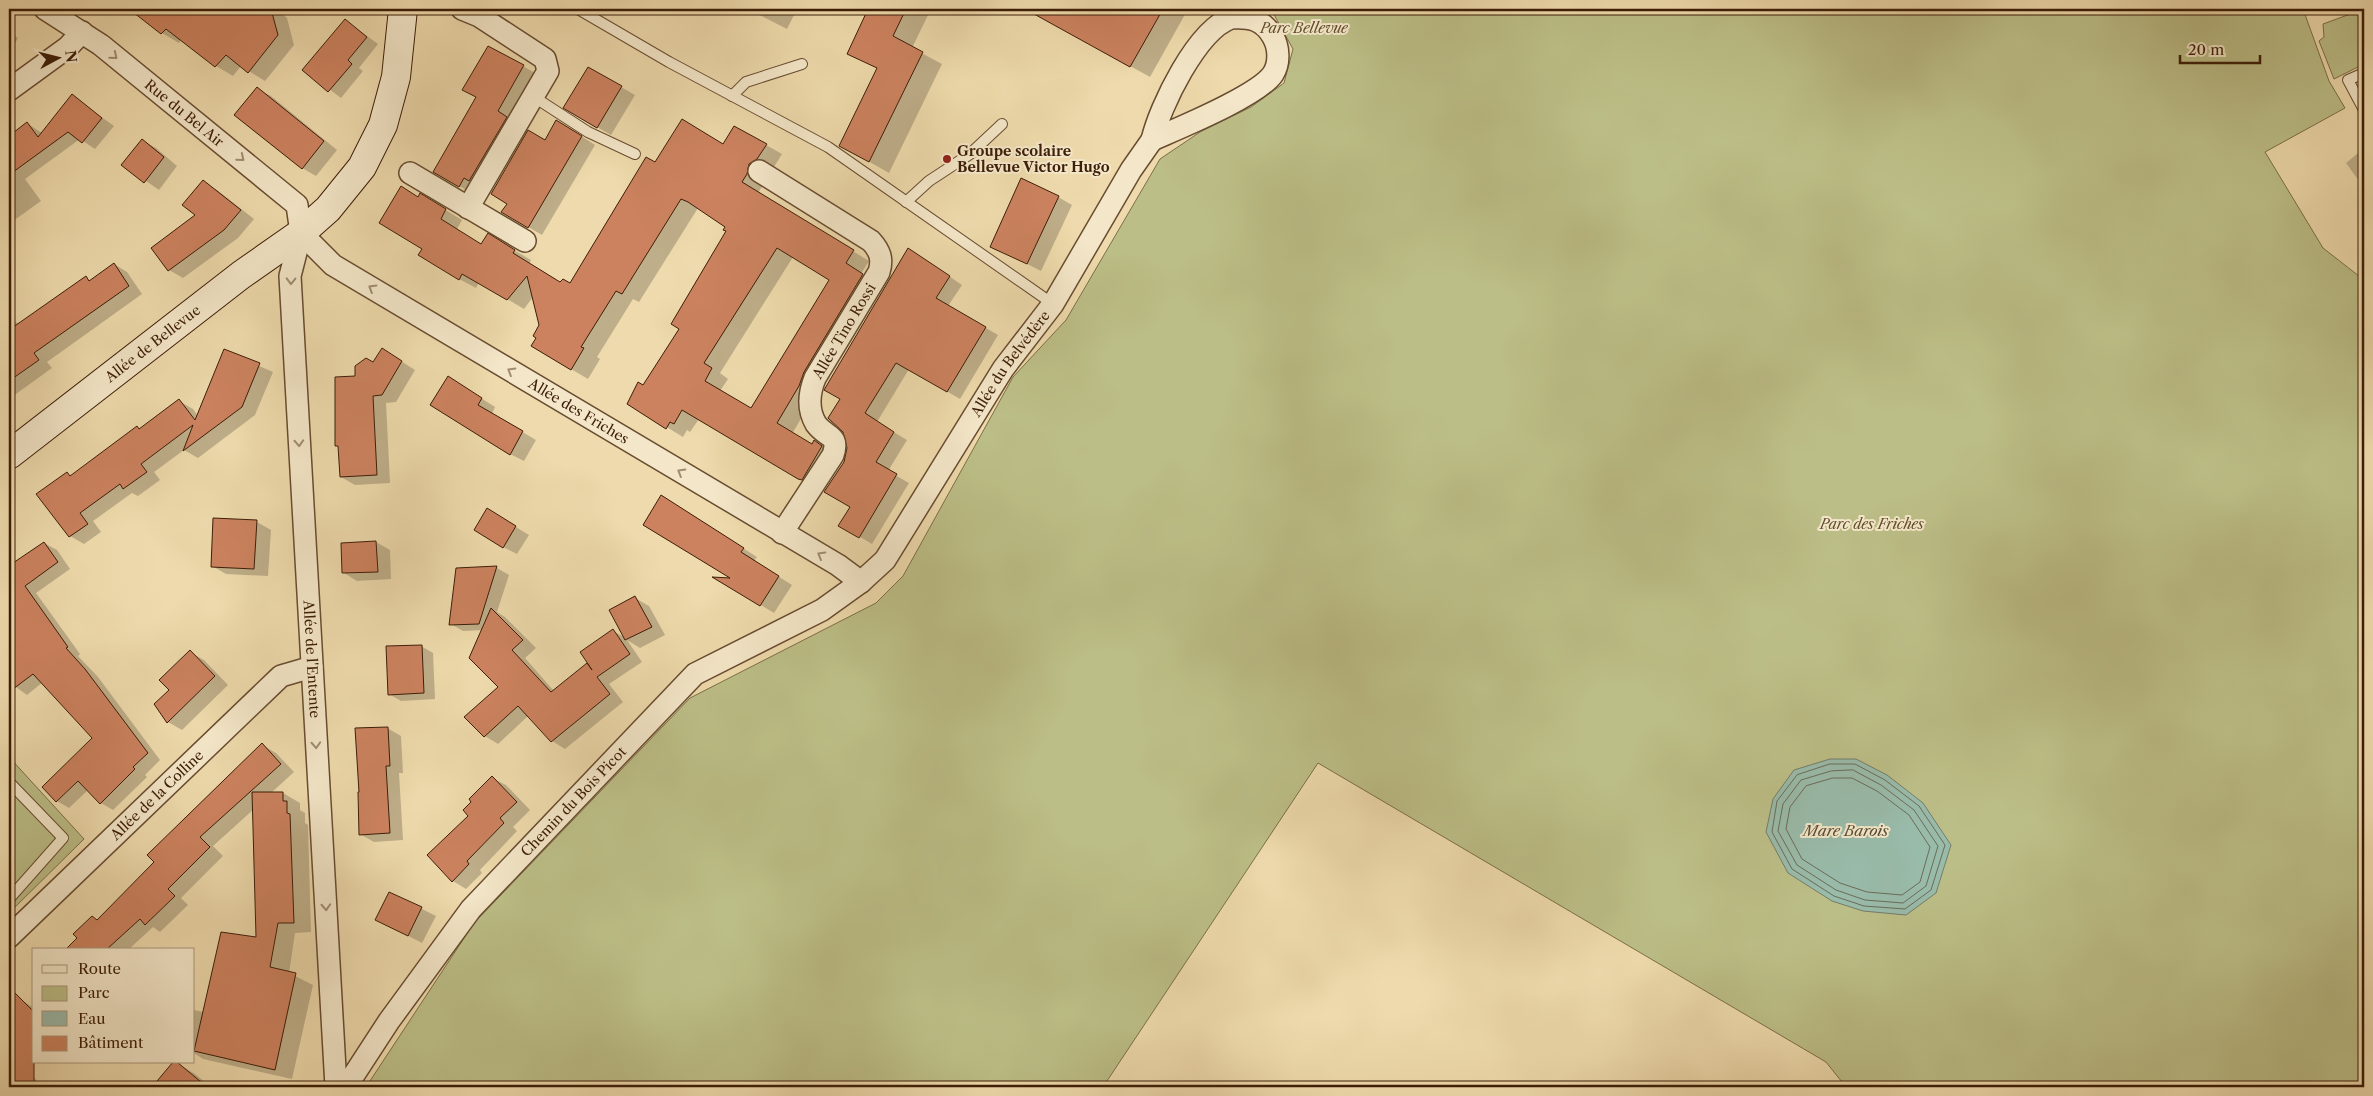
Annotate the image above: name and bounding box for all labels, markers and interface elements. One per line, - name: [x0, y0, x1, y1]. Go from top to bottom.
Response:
- park label: Parc Bellevue: [1259, 19, 1349, 37]
- north arrow: [32, 32, 82, 82]
- scale bar: [2180, 32, 2260, 64]
- text: 20 m: [2188, 40, 2224, 59]
- text: N: [61, 49, 81, 64]
- one-way arrow: [109, 51, 118, 60]
- street label: Rue du Bel Air: [141, 75, 227, 151]
- place label: Groupe scolaire Bellevue Victor Hugo: [957, 142, 1110, 176]
- one-way arrow: [235, 153, 244, 161]
- marker: Groupe scolaire Bellevue Victor Hugo: [941, 153, 953, 165]
- one-way arrow: [286, 278, 296, 285]
- street label: Allée Tino Rossi: [808, 280, 880, 383]
- one-way arrow: [368, 284, 377, 294]
- street label: Allée de Bellevue: [101, 301, 204, 387]
- street label: Allée du Belvédère: [966, 307, 1054, 421]
- one-way arrow: [508, 368, 517, 378]
- street label: Allée des Friches: [524, 374, 632, 448]
- one-way arrow: [294, 439, 305, 447]
- one-way arrow: [677, 469, 686, 479]
- park label: Parc des Friches: [1819, 515, 1925, 533]
- one-way arrow: [817, 551, 826, 561]
- street label: Allée de l'Entente: [299, 599, 324, 719]
- one-way arrow: [311, 741, 322, 749]
- street label: Chemin du Bois Picot: [517, 743, 630, 860]
- street label: Allée de la Colline: [106, 746, 207, 844]
- water label: Mare Barois: [1801, 821, 1889, 840]
- one-way arrow: [320, 904, 331, 912]
- legend: [32, 948, 195, 1064]
- text: Route: [78, 959, 121, 978]
- text: Parc: [78, 983, 110, 1002]
- text: Eau: [78, 1009, 106, 1028]
- text: Bâtiment: [78, 1033, 144, 1052]

